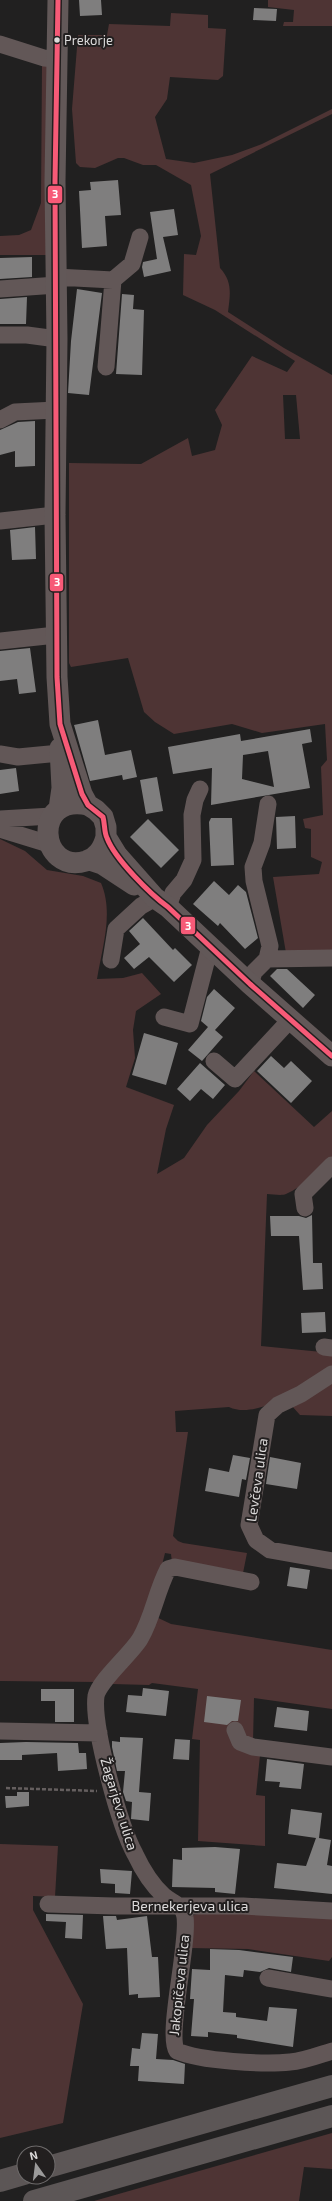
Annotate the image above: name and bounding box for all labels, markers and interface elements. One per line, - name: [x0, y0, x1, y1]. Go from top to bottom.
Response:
- place label: Prekorje: [64, 32, 113, 48]
- marker: Prekorje: [52, 35, 62, 45]
- line badge: 3: [47, 185, 63, 204]
- text: 3: [52, 187, 58, 200]
- line badge: 3: [49, 573, 64, 592]
- text: 3: [54, 575, 60, 588]
- line badge: 3: [180, 916, 196, 935]
- text: 3: [185, 919, 191, 932]
- street label: Levčeva ulica: [242, 1437, 271, 1523]
- street label: Žagarjeva ulica: [97, 1755, 142, 1852]
- street label: Bernekerjeva ulica: [132, 1897, 248, 1914]
- street label: Jakopičeva ulica: [165, 1934, 192, 2036]
- north arrow: [16, 2145, 56, 2185]
- text: N: [28, 2148, 39, 2162]

